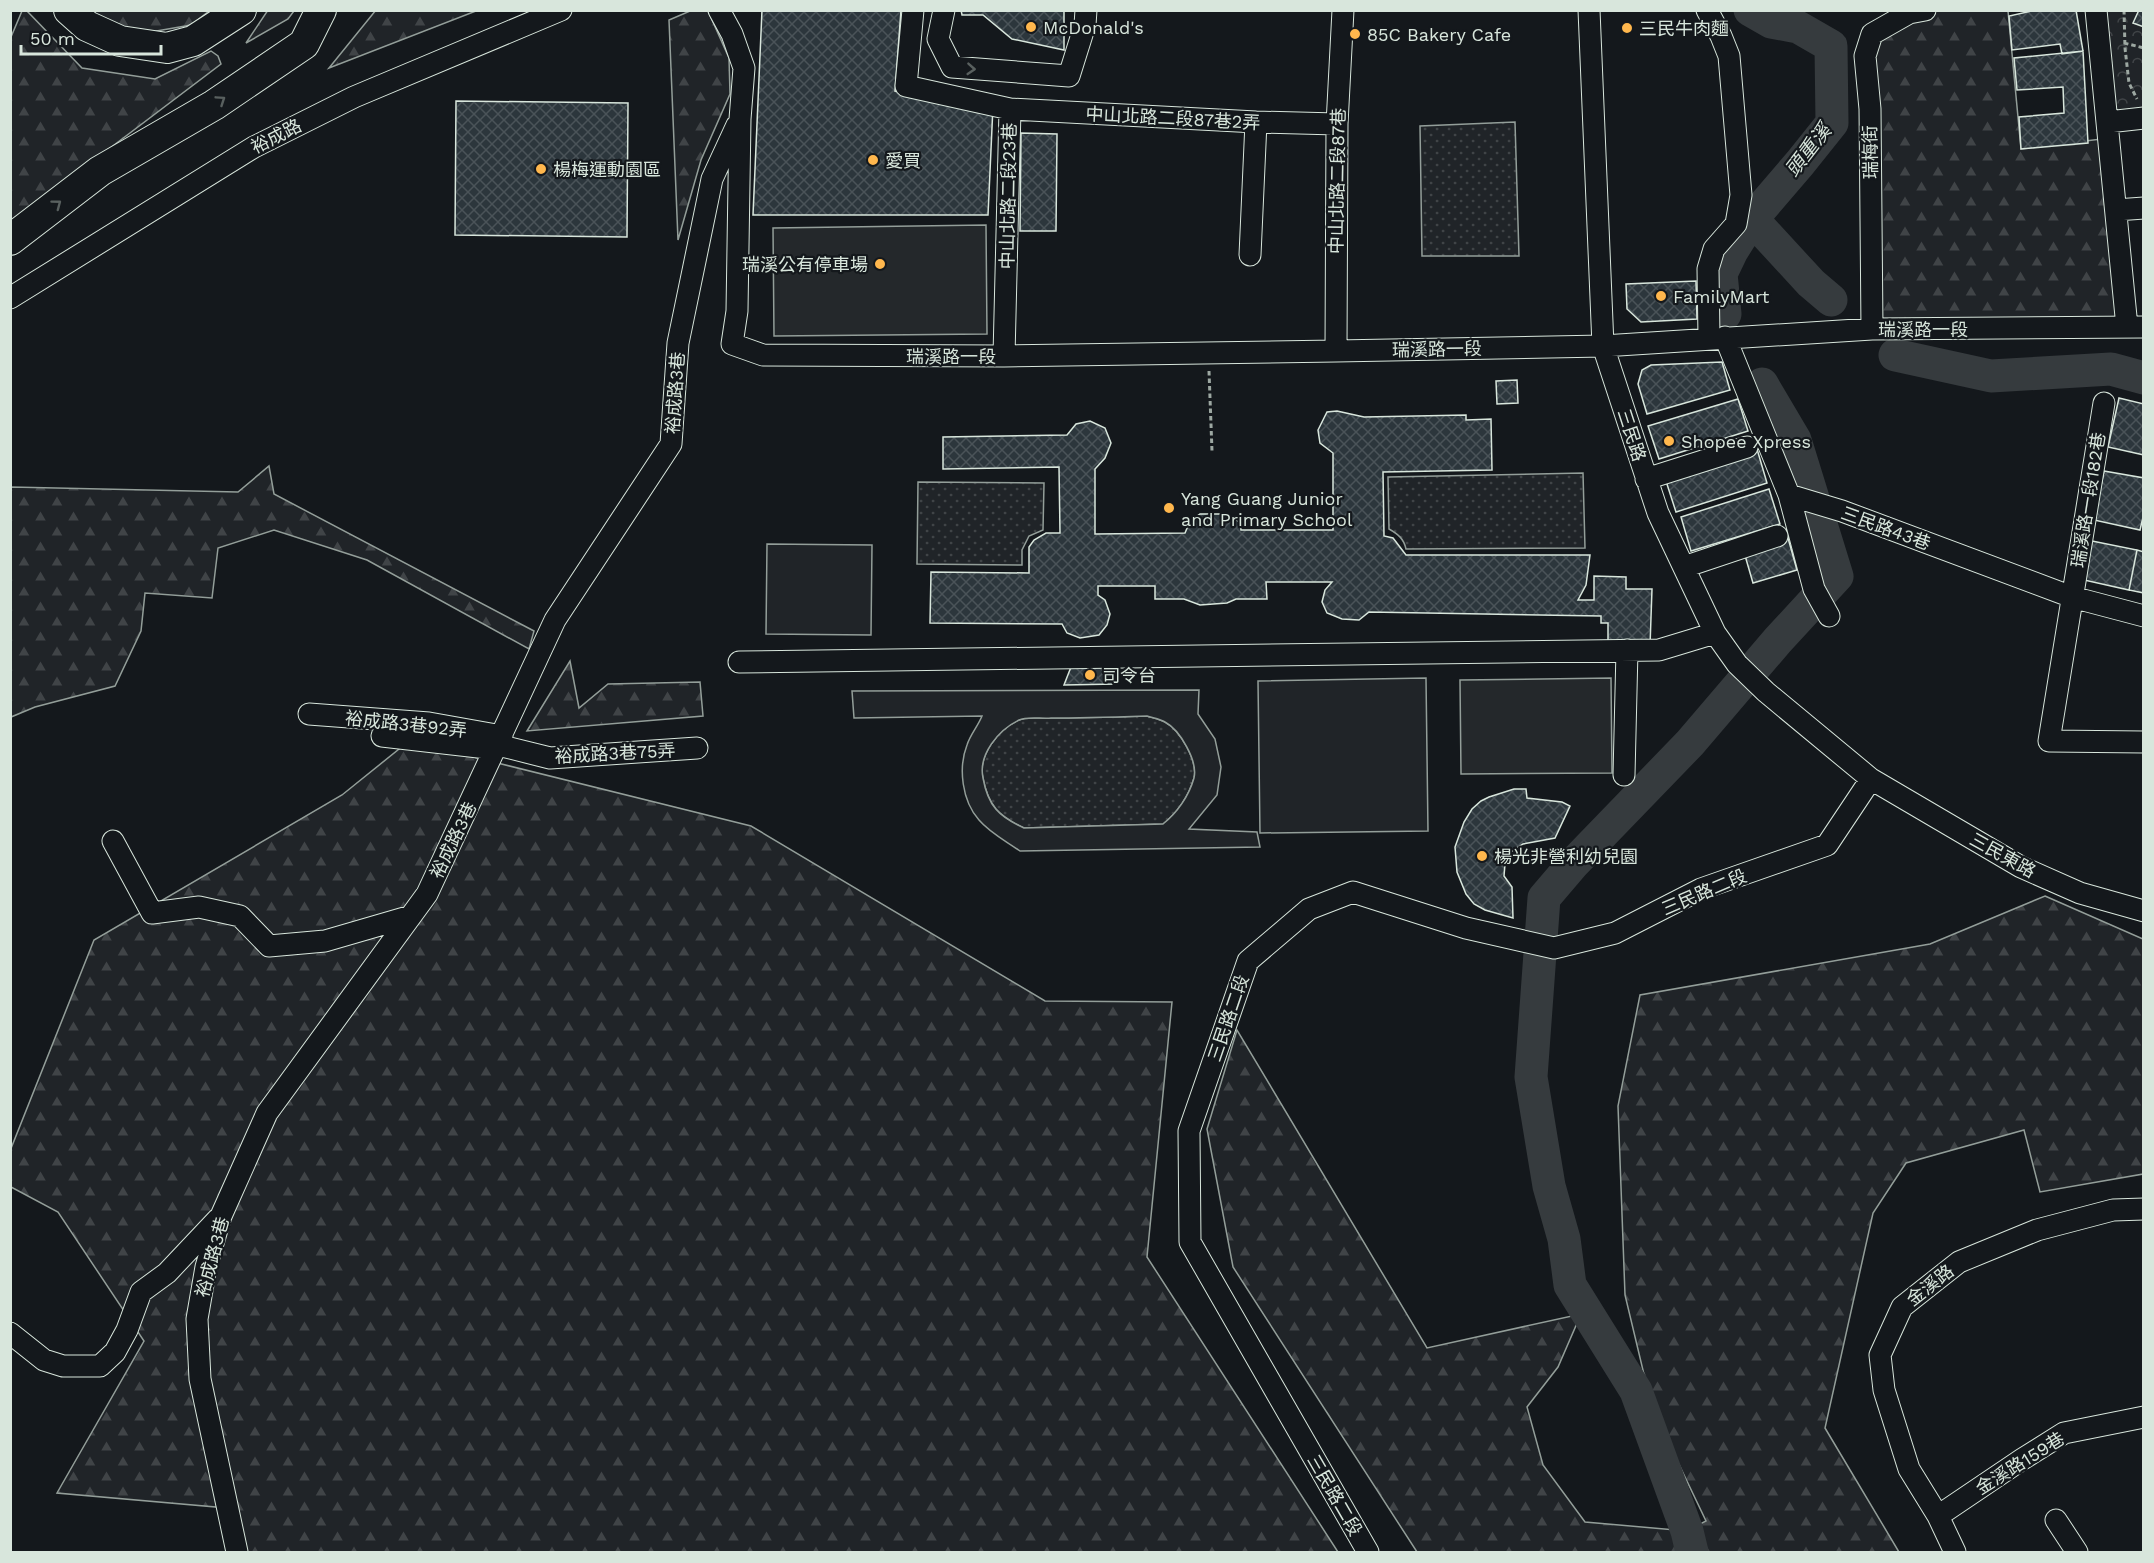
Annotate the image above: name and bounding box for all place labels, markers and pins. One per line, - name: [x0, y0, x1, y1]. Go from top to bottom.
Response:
- place label: McDonald's: [1043, 17, 1144, 38]
- place label: 三民牛肉麵: [1639, 18, 1729, 39]
- marker: McDonald's: [1024, 20, 1038, 34]
- marker: 三民牛肉麵: [1620, 21, 1634, 35]
- place label: 85C Bakery Cafe: [1367, 24, 1511, 45]
- marker: 85C Bakery Cafe: [1348, 27, 1362, 41]
- place label: 愛買: [885, 150, 921, 171]
- marker: 愛買: [866, 153, 880, 167]
- place label: 楊梅運動園區: [553, 159, 661, 180]
- marker: 楊梅運動園區: [534, 162, 548, 176]
- place label: 瑞溪公有停車場: [742, 254, 868, 275]
- marker: 瑞溪公有停車場: [873, 257, 887, 271]
- place label: FamilyMart: [1673, 286, 1770, 307]
- marker: FamilyMart: [1654, 289, 1668, 303]
- place label: Shopee Xpress: [1681, 431, 1811, 452]
- marker: Shopee Xpress: [1662, 434, 1676, 448]
- place label: Yang Guang Junior and Primary School: [1181, 488, 1353, 530]
- marker: Yang Guang Junior and Primary School: [1162, 501, 1176, 515]
- place label: 司令台: [1102, 665, 1156, 686]
- marker: 司令台: [1083, 668, 1097, 682]
- place label: 楊光非營利幼兒園: [1494, 846, 1638, 867]
- marker: 楊光非營利幼兒園: [1475, 849, 1489, 863]

